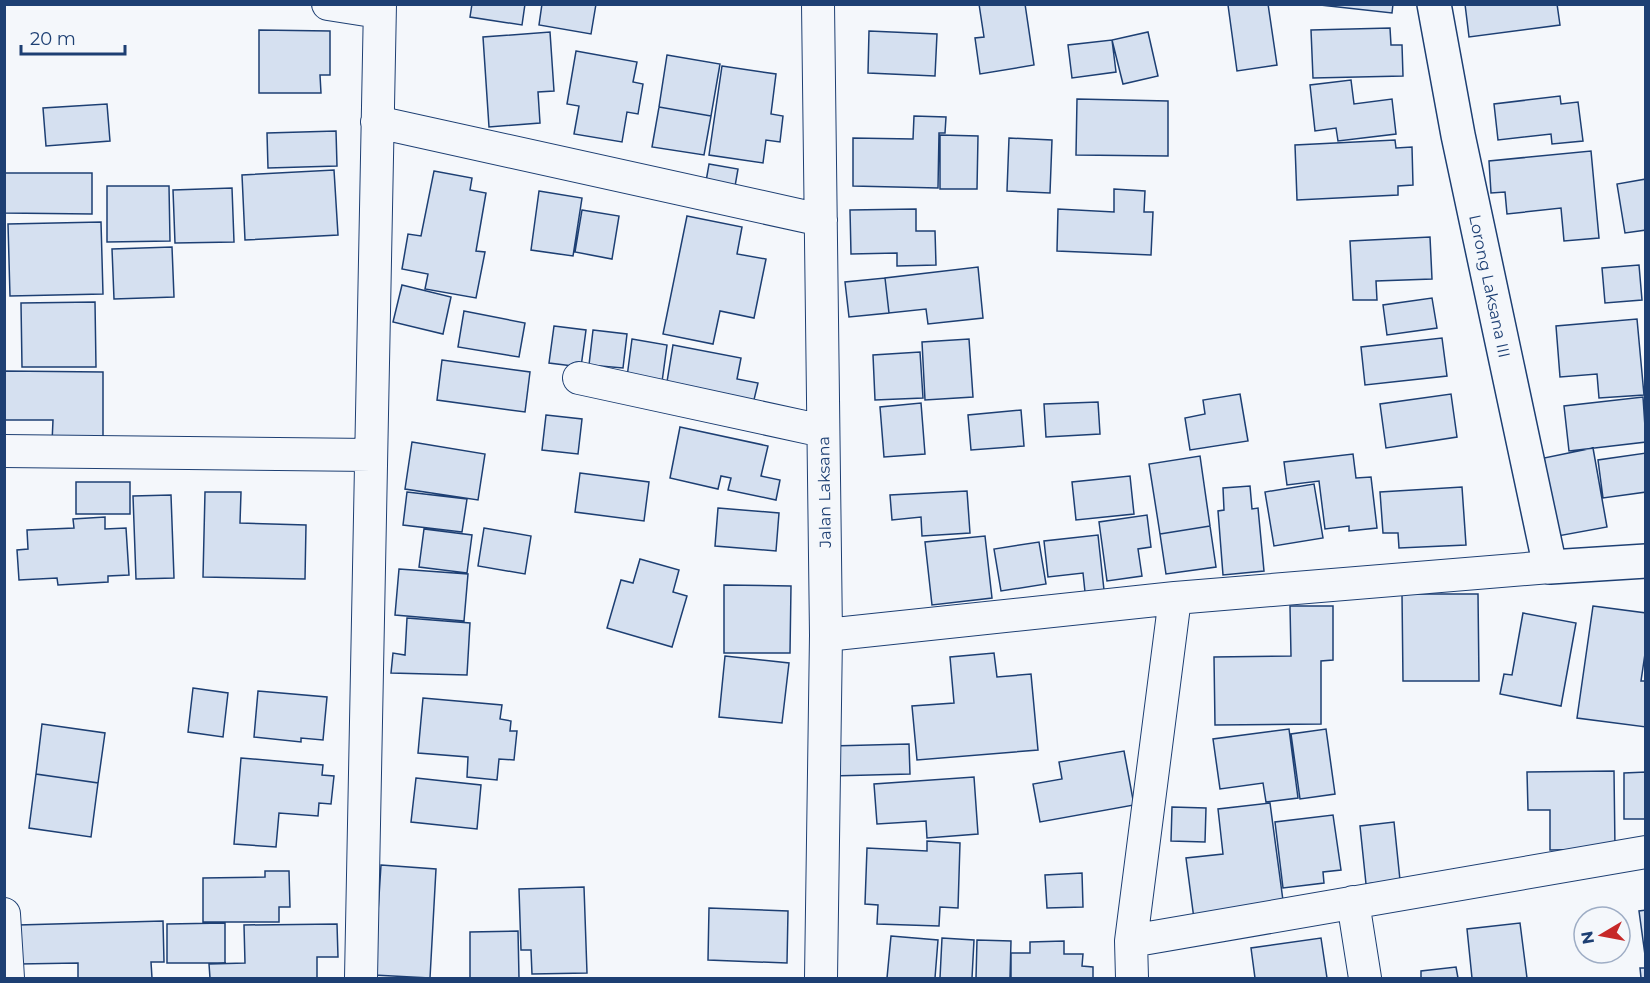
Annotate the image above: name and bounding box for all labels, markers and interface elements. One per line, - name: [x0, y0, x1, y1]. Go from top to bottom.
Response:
- scale bar: [21, 18, 124, 56]
- text: 20 m: [30, 28, 76, 50]
- street label: Lorong Laksana III: [1465, 213, 1514, 359]
- street label: Jalan Laksana: [814, 436, 835, 549]
- north arrow: [1572, 905, 1632, 965]
- text: N: [1577, 929, 1598, 946]

